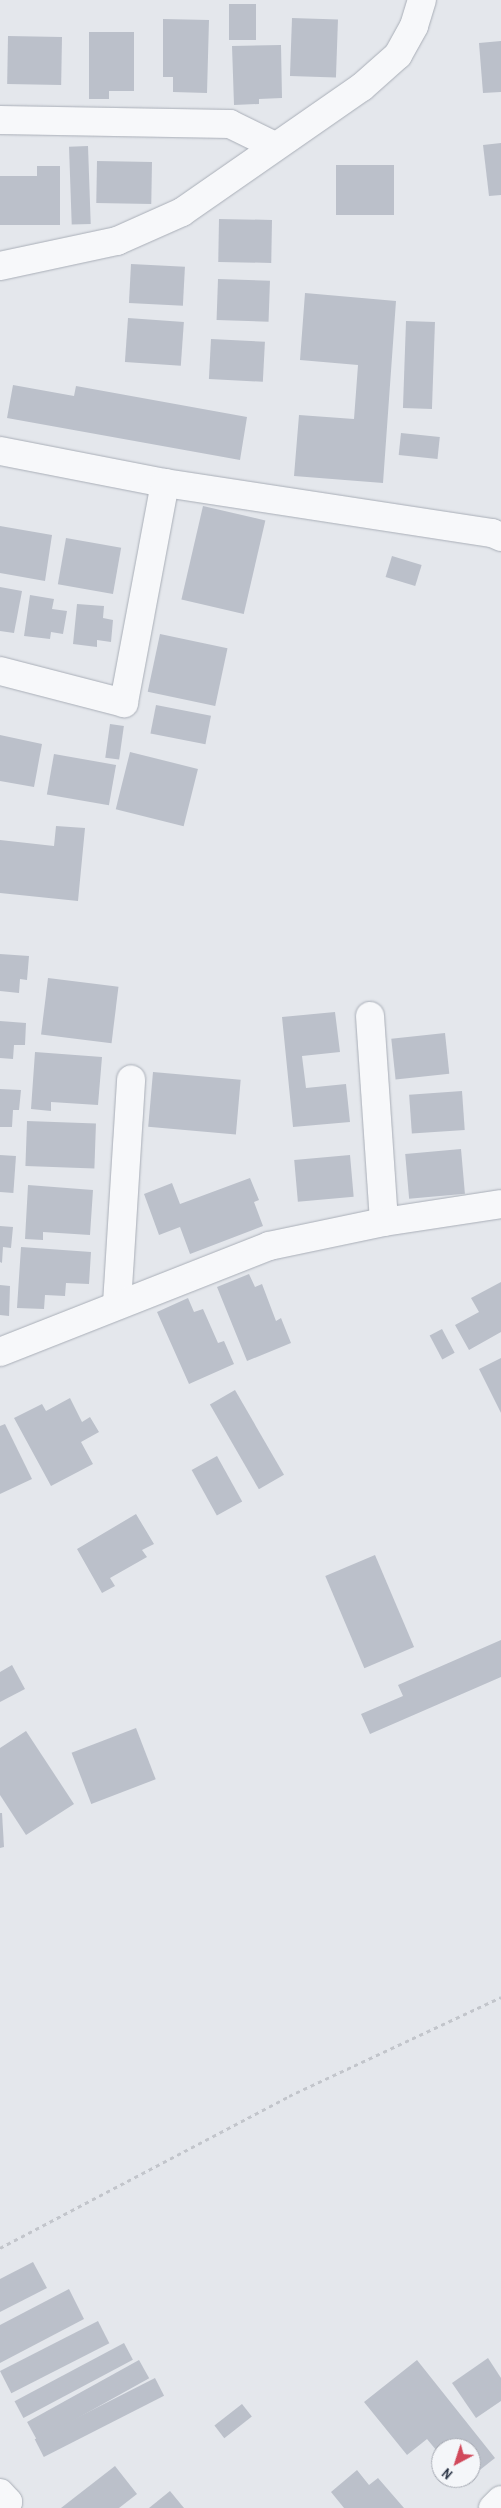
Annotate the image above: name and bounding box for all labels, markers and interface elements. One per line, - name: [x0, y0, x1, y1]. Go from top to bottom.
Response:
- north arrow: [431, 2438, 481, 2488]
- text: N: [438, 2464, 456, 2483]

